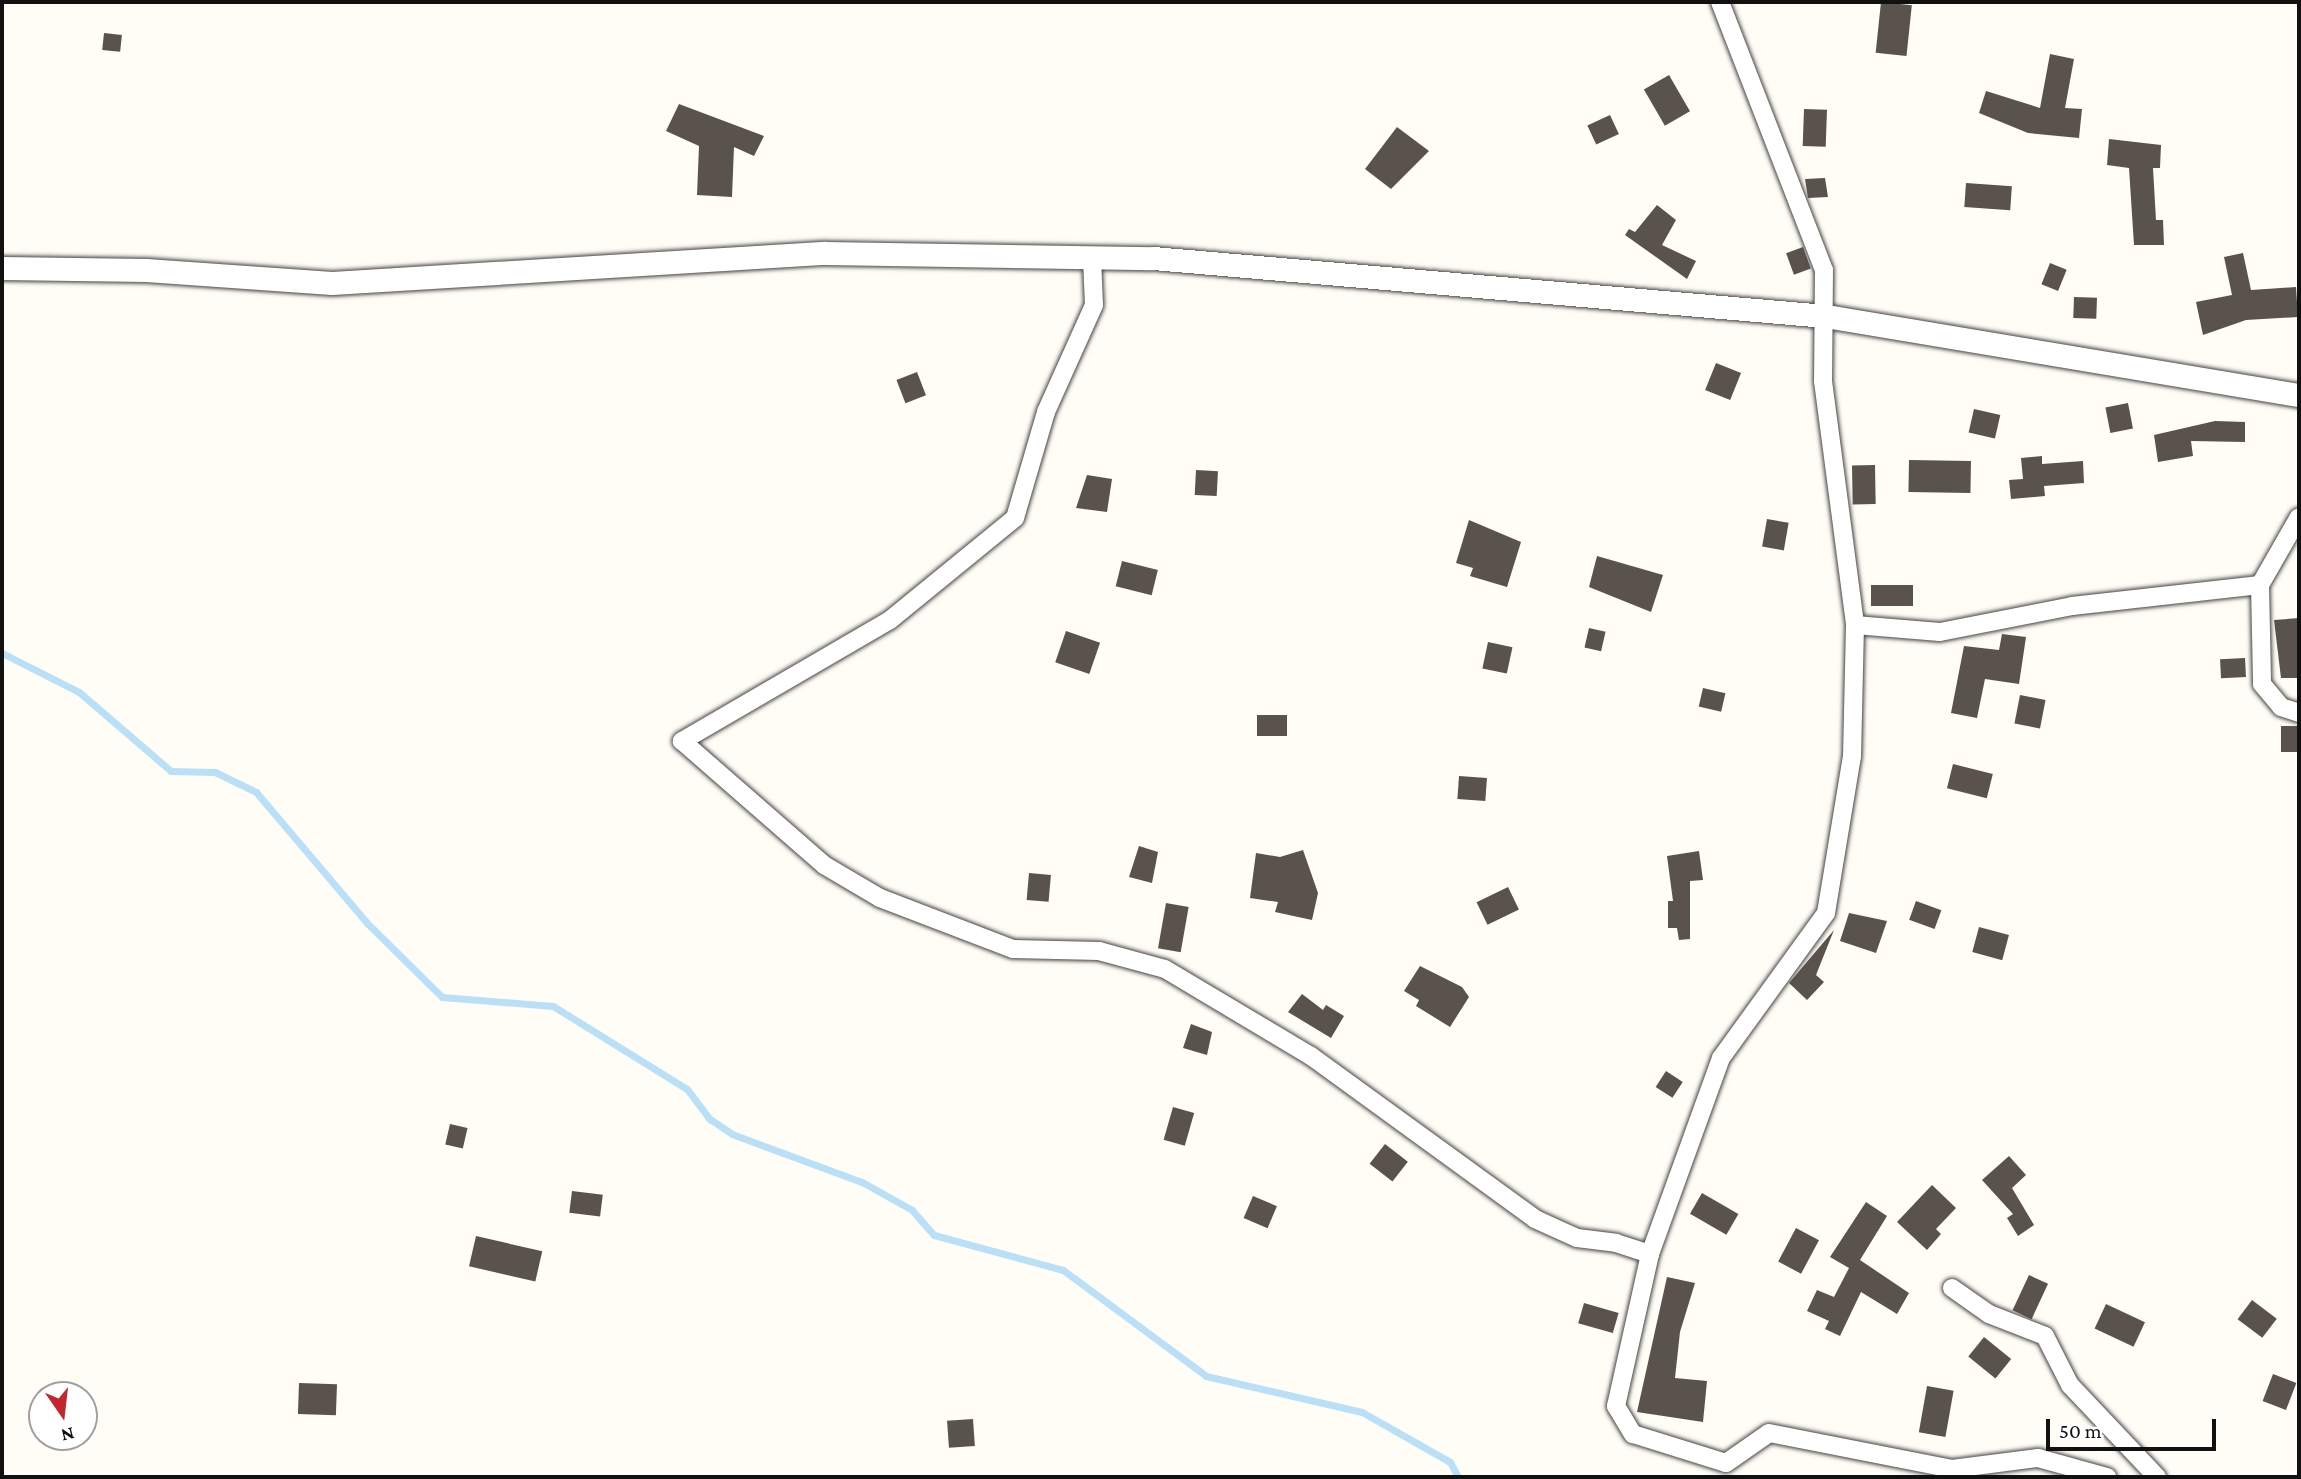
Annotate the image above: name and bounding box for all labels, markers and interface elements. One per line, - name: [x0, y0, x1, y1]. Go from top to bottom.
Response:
- north arrow: [28, 1381, 98, 1451]
- scale bar: [2049, 1406, 2219, 1450]
- text: 50 m: [2059, 1419, 2102, 1443]
- text: N: [59, 1423, 77, 1447]

